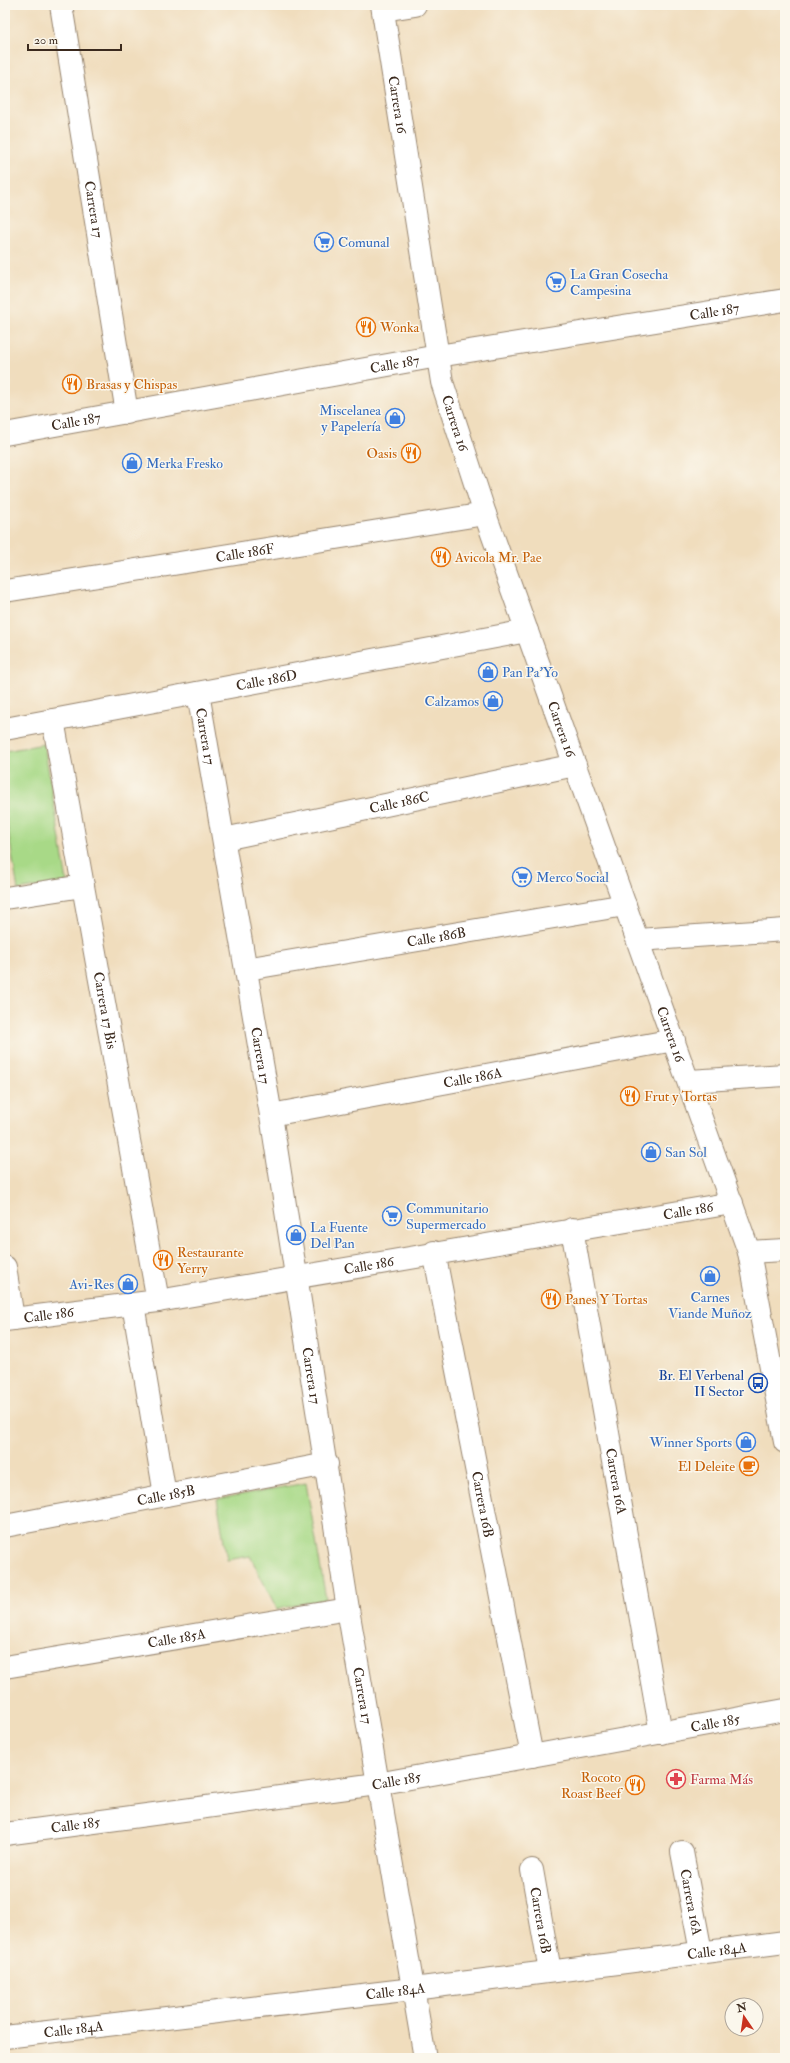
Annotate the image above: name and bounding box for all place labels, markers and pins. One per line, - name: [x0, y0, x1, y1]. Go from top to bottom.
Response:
- supermarket icon: Comunal: [313, 231, 335, 253]
- place label: Comunal: [338, 234, 390, 251]
- place label: La Gran Cosecha Campesina: [570, 266, 668, 300]
- supermarket icon: La Gran Cosecha Campesina: [545, 271, 567, 293]
- restaurant icon: Wonka: [355, 316, 377, 338]
- place label: Wonka: [379, 319, 420, 336]
- restaurant icon: Brasas y Chispas: [61, 373, 83, 395]
- place label: Brasas y Chispas: [86, 376, 177, 394]
- place label: Miscelanea y Papelería: [319, 402, 381, 436]
- shop icon: Miscelanea y Papelería: [384, 407, 406, 429]
- restaurant icon: Oasis: [400, 442, 422, 464]
- place label: Oasis: [367, 445, 397, 462]
- shop icon: Merka Fresko: [121, 452, 143, 474]
- place label: Merka Fresko: [146, 455, 223, 472]
- restaurant icon: Avicola Mr. Pae: [430, 546, 452, 568]
- place label: Avicola Mr. Pae: [454, 549, 542, 566]
- shop icon: Pan Pa'Yo: [477, 661, 499, 683]
- place label: Pan Pa'Yo: [502, 664, 558, 681]
- shop icon: Calzamos: [482, 690, 504, 712]
- place label: Calzamos: [425, 693, 479, 710]
- supermarket icon: Merco Social: [511, 866, 533, 888]
- place label: Merco Social: [536, 869, 609, 886]
- restaurant icon: Frut y Tortas: [619, 1085, 641, 1107]
- place label: Frut y Tortas: [644, 1088, 717, 1106]
- shop icon: San Sol: [640, 1141, 662, 1163]
- place label: San Sol: [665, 1144, 707, 1161]
- place label: Communitario Supermercado: [406, 1200, 489, 1234]
- supermarket icon: Communitario Supermercado: [381, 1205, 403, 1227]
- place label: La Fuente Del Pan: [310, 1219, 368, 1252]
- shop icon: La Fuente Del Pan: [285, 1224, 307, 1246]
- place label: Restaurante Yerry: [177, 1244, 244, 1278]
- restaurant icon: Restaurante Yerry: [152, 1249, 174, 1271]
- shop icon: Carnes Viande Muñoz: [699, 1265, 721, 1287]
- shop icon: Avi-Res: [117, 1273, 139, 1295]
- place label: Avi-Res: [68, 1276, 114, 1293]
- restaurant icon: Panes Y Tortas: [540, 1288, 562, 1310]
- place label: Carnes Viande Muñoz: [668, 1289, 752, 1322]
- place label: Panes Y Tortas: [565, 1291, 648, 1308]
- place label: Br. El Verbenal II Sector: [659, 1367, 745, 1400]
- bus stop icon: Br. El Verbenal II Sector: [747, 1372, 769, 1394]
- shop icon: Winner Sports: [735, 1431, 757, 1453]
- place label: Winner Sports: [648, 1434, 732, 1452]
- cafe icon: El Deleite: [738, 1455, 760, 1477]
- place label: El Deleite: [678, 1458, 735, 1475]
- pharmacy icon: Farma Más: [665, 1768, 687, 1790]
- place label: Rocoto Roast Beef: [561, 1769, 623, 1802]
- place label: Farma Más: [690, 1771, 753, 1788]
- restaurant icon: Rocoto Roast Beef: [624, 1774, 646, 1796]

